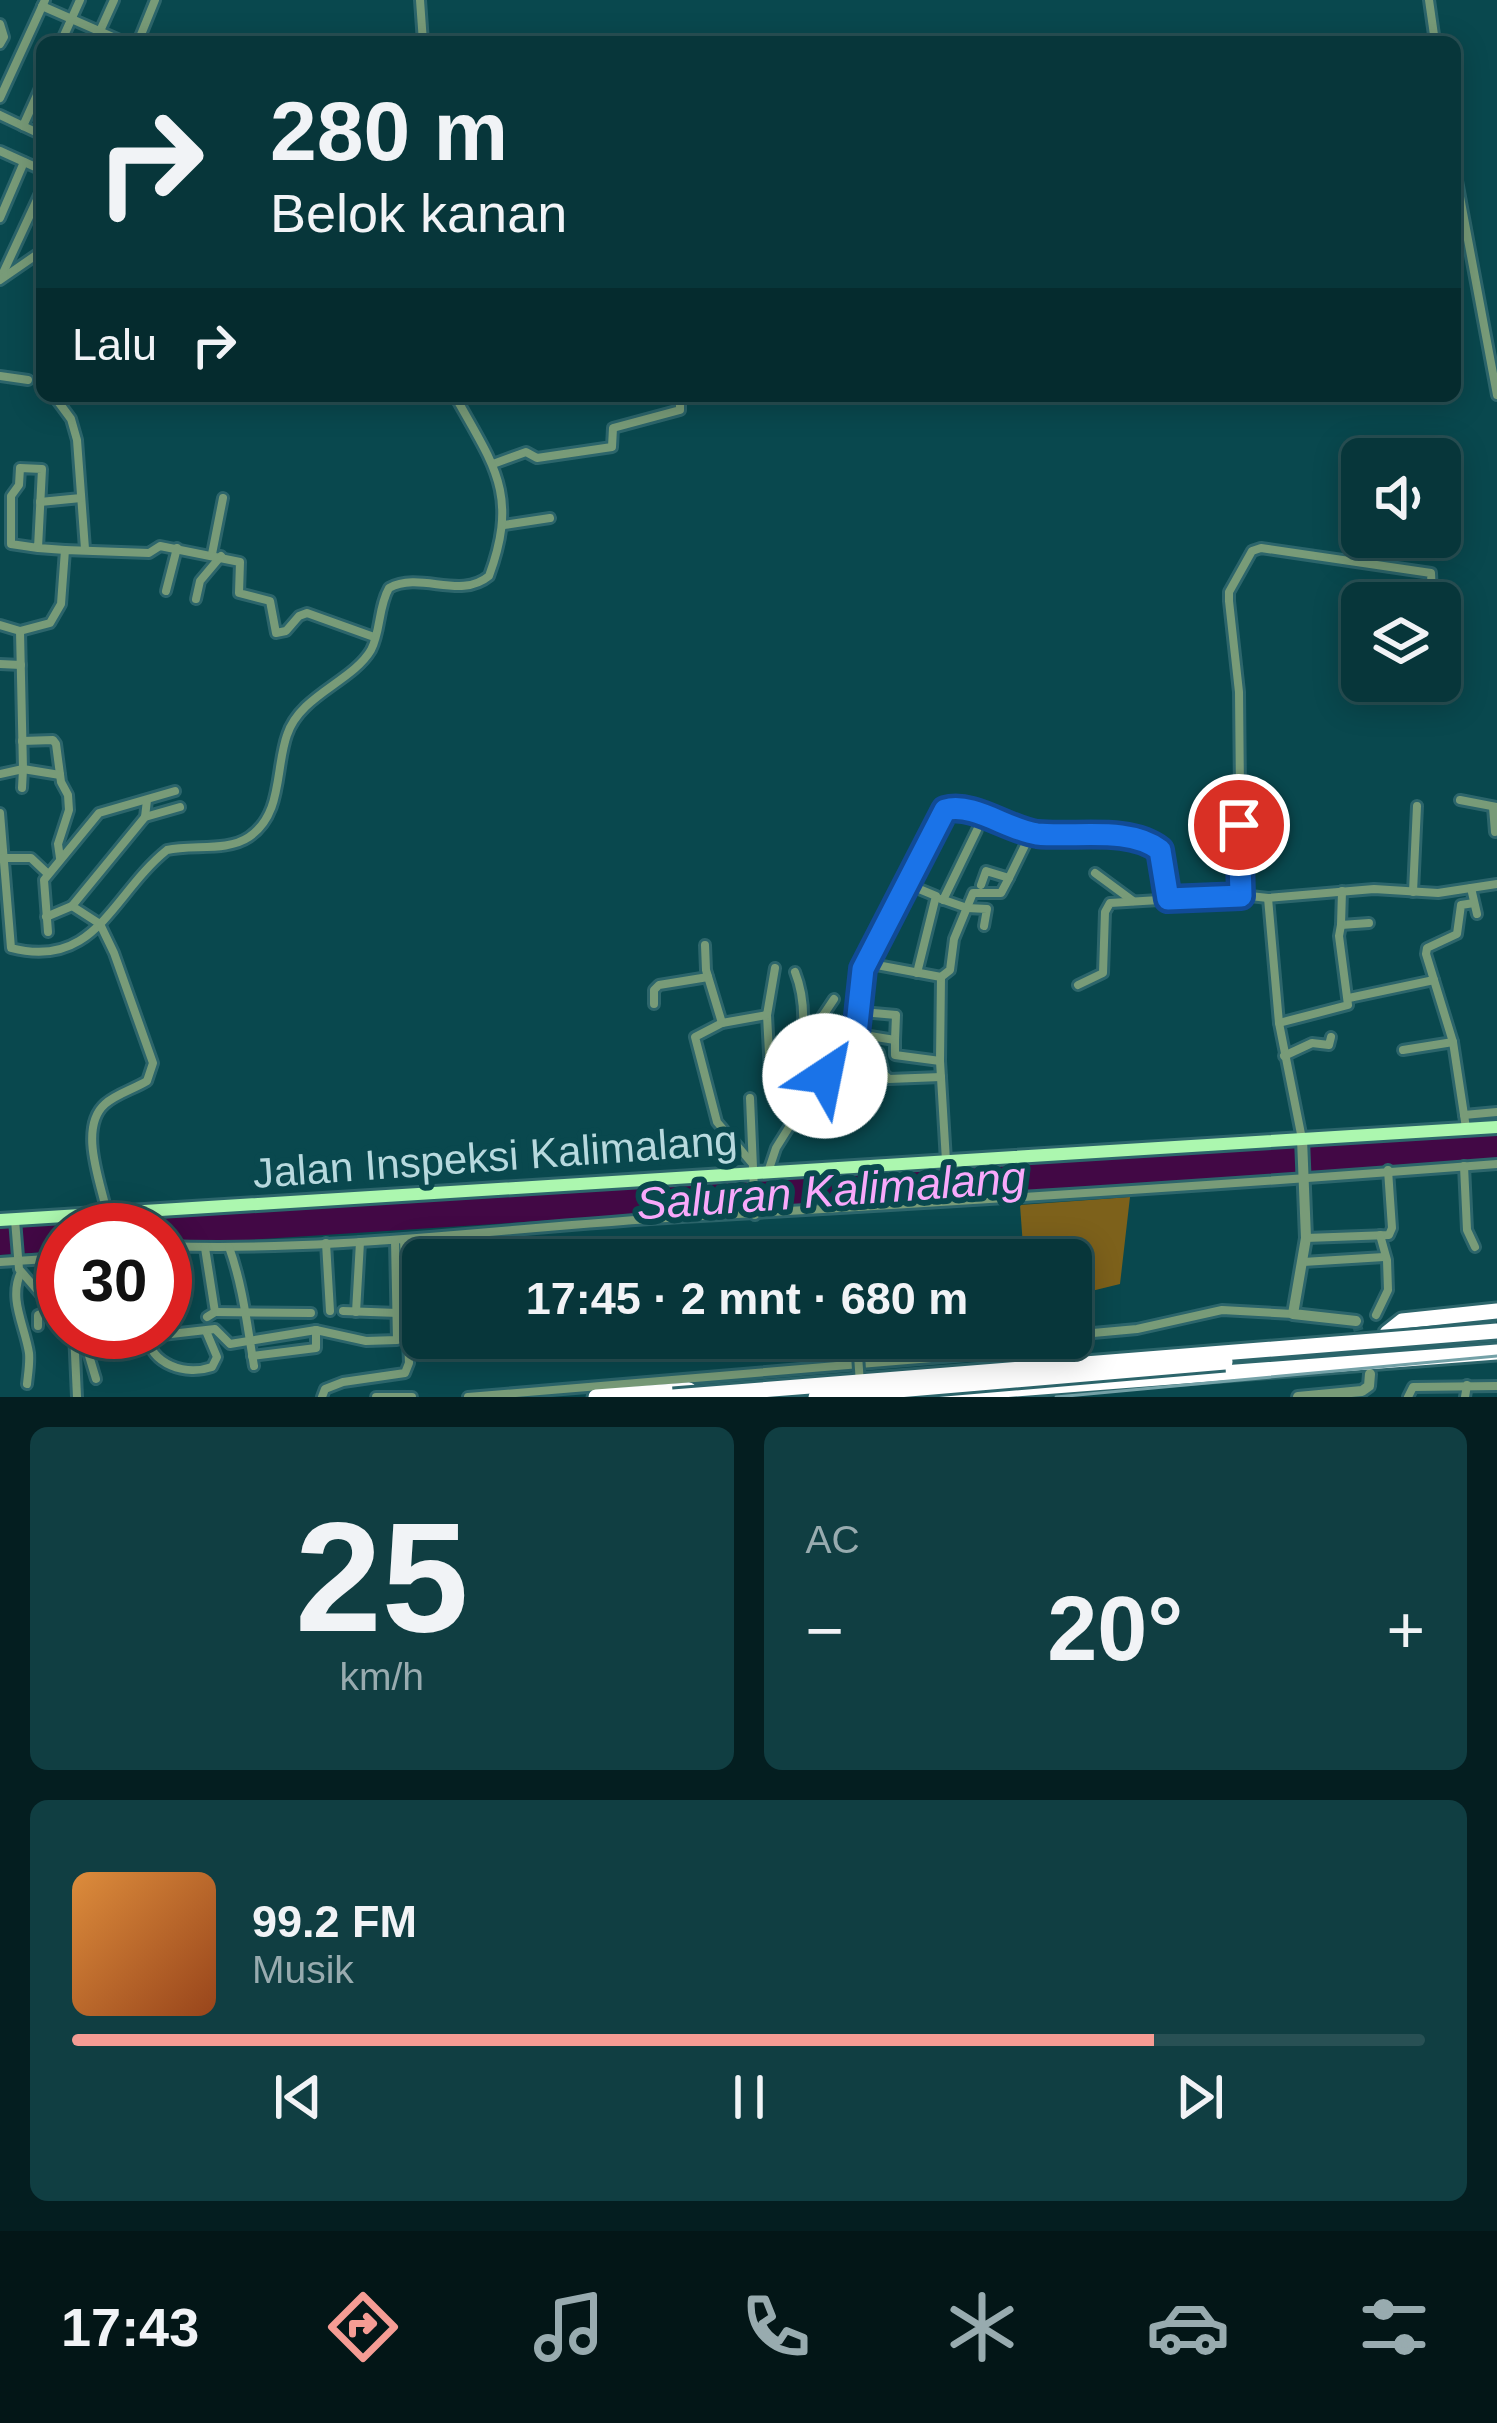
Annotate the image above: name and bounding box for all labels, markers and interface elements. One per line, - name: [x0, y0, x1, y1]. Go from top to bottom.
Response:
- icon: right: [72, 84, 228, 240]
- text: 280 m: [270, 84, 508, 178]
- text: Belok kanan: [270, 183, 567, 243]
- icon: right: [181, 312, 247, 378]
- text: Lalu: [72, 319, 157, 370]
- map controls: [1341, 438, 1461, 702]
- button: sound: [1341, 438, 1461, 558]
- button: layers: [1341, 582, 1461, 702]
- pin: [1188, 774, 1290, 876]
- icon: arrive: [1206, 792, 1272, 858]
- position arrow: [762, 1013, 888, 1139]
- street label: Jalan Inspeksi Kalimalang: [251, 1116, 739, 1197]
- water label: Saluran Kalimalang: [635, 1151, 1027, 1230]
- speed limit sign: 30: [36, 1203, 192, 1359]
- text: 17:45 · 2 mnt · 680 m: [526, 1273, 968, 1324]
- text: 25: [295, 1490, 469, 1664]
- text: AC: [806, 1518, 860, 1561]
- text: 20°: [1047, 1579, 1183, 1679]
- text: −: [806, 1593, 844, 1667]
- text: +: [1386, 1593, 1425, 1667]
- text: km/h: [339, 1655, 424, 1698]
- text: 99.2 FM: [252, 1896, 417, 1947]
- text: Musik: [252, 1948, 354, 1991]
- icon: previous: [265, 2064, 331, 2130]
- icon: pause: [716, 2064, 782, 2130]
- icon: next: [1167, 2064, 1233, 2130]
- icon: directions: [321, 2285, 405, 2369]
- icon: music: [527, 2285, 611, 2369]
- icon: phone: [734, 2285, 818, 2369]
- icon: climate: [940, 2285, 1024, 2369]
- icon: car: [1146, 2285, 1230, 2369]
- icon: filters: [1352, 2285, 1436, 2369]
- text: 17:43: [61, 2297, 199, 2357]

